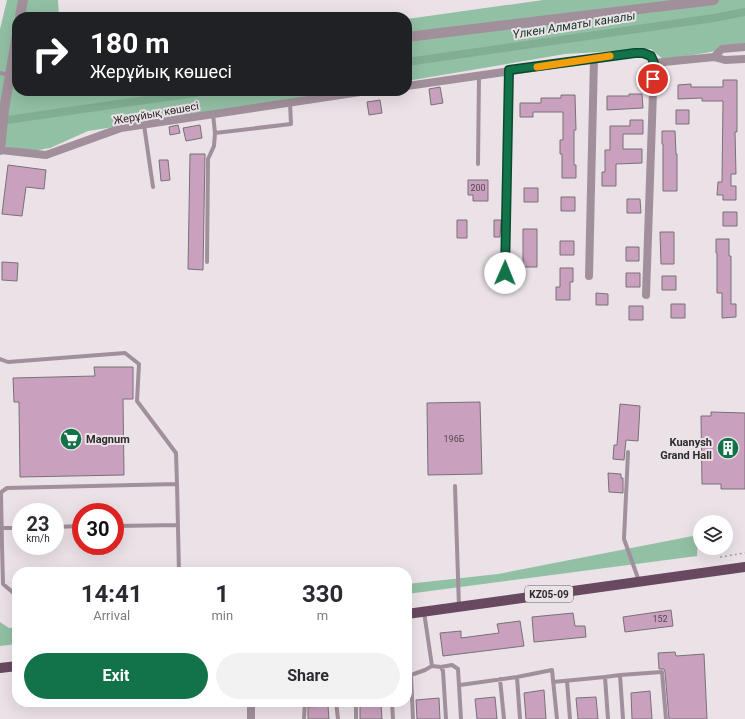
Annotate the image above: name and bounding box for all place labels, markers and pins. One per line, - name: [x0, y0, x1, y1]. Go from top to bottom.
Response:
- pin: [636, 62, 670, 96]
- supermarket icon: Magnum: [58, 426, 84, 452]
- place label: Magnum: [86, 433, 130, 446]
- building icon: Kuanysh Grand Hall: [715, 435, 741, 461]
- place label: Kuanysh Grand Hall: [660, 436, 712, 462]

